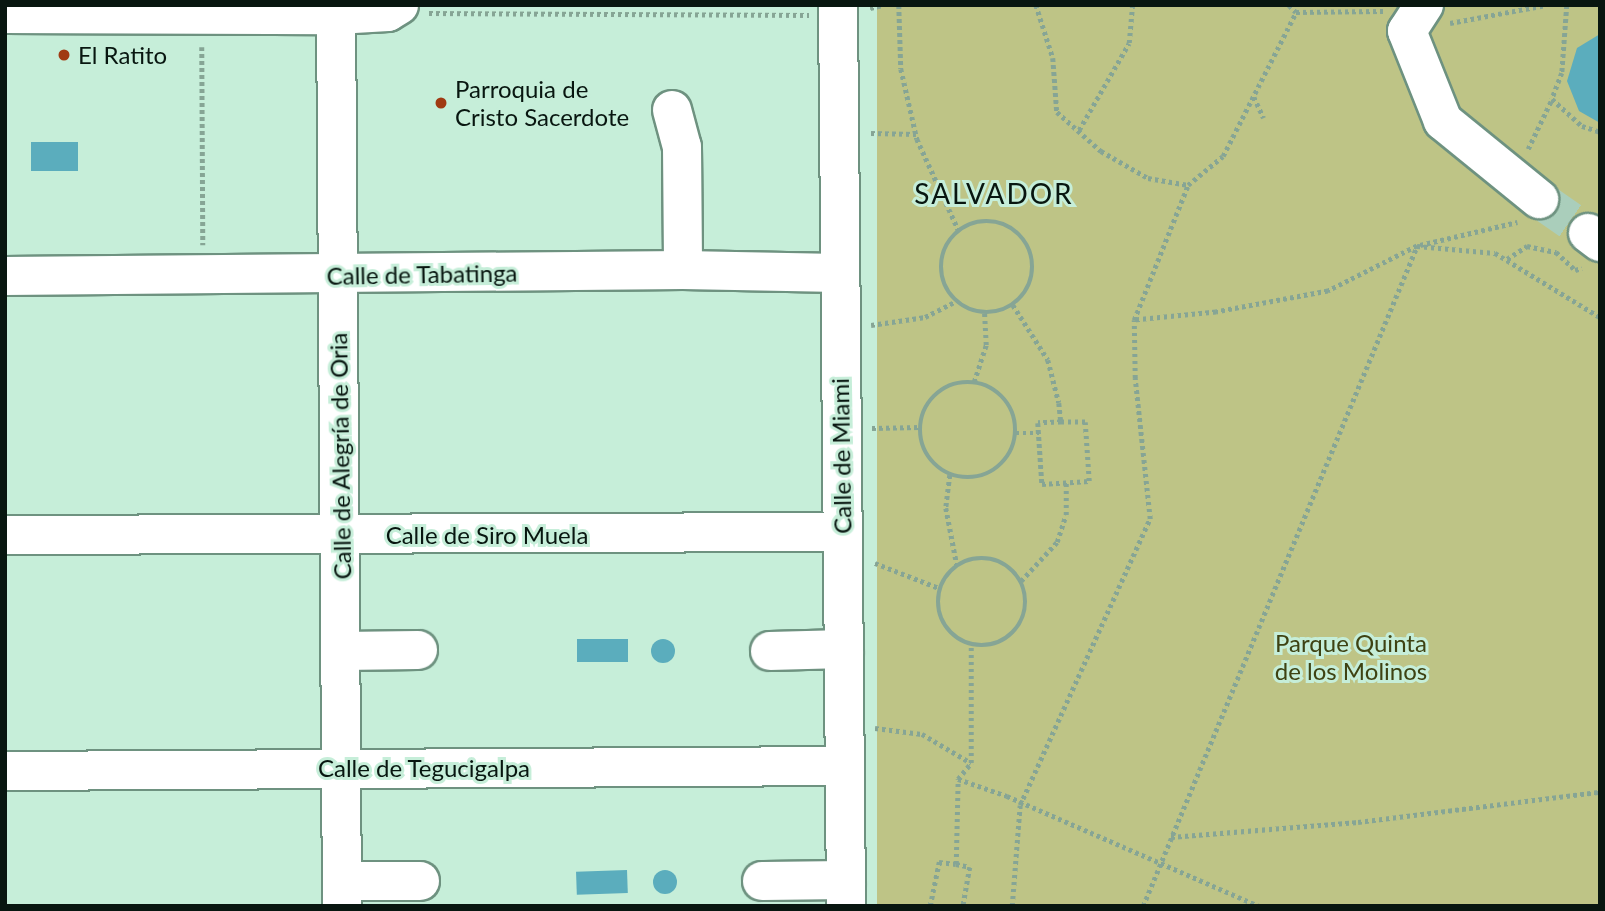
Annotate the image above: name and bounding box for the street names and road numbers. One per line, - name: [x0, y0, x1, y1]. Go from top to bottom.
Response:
- street label: Calle de Tabatinga: [326, 258, 518, 290]
- street label: Calle de Alegría de Oria: [323, 332, 357, 580]
- street label: Calle de Miami: [825, 378, 857, 534]
- street label: Calle de Siro Muela: [386, 521, 588, 549]
- street label: Calle de Tegucigalpa: [318, 754, 530, 782]

